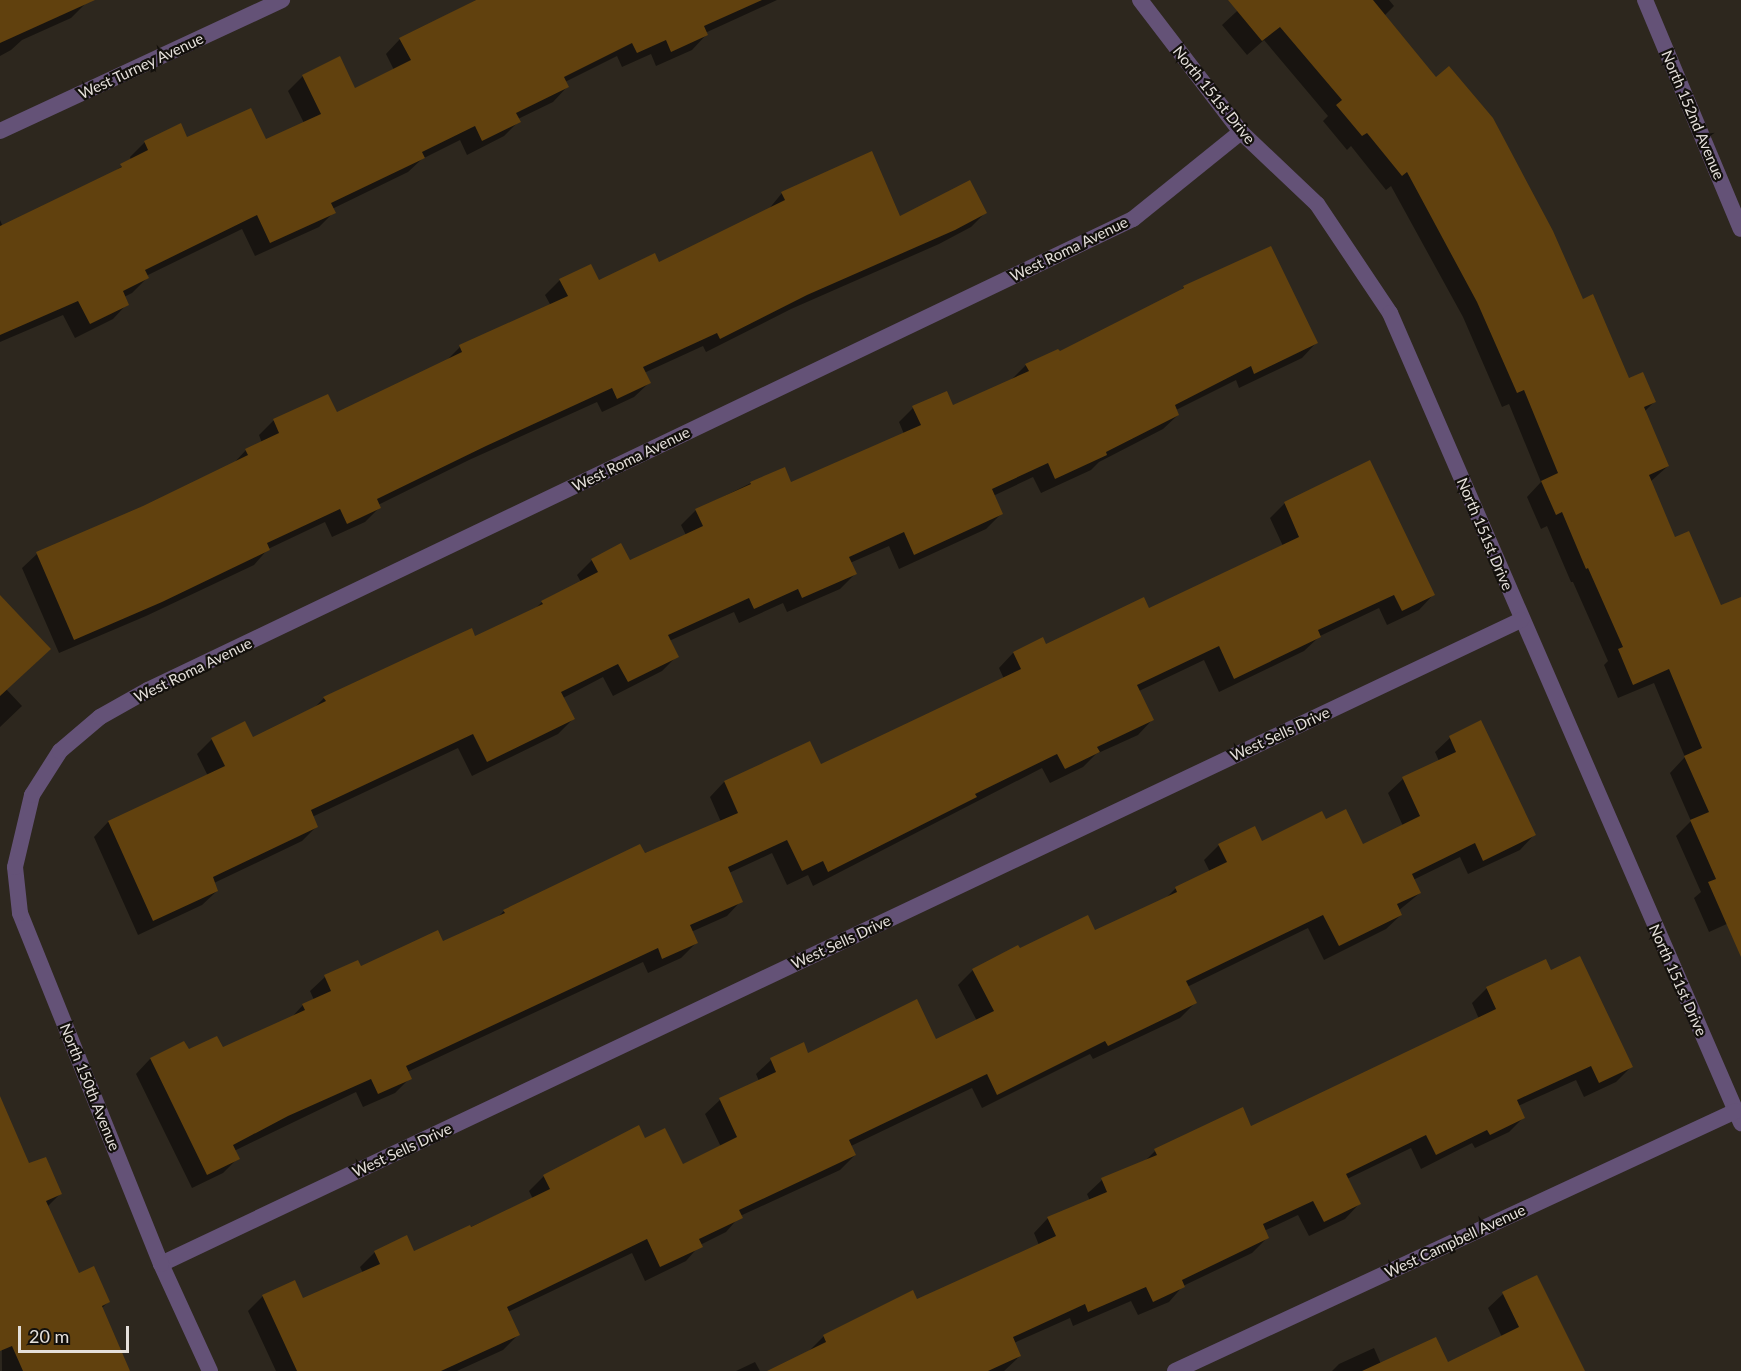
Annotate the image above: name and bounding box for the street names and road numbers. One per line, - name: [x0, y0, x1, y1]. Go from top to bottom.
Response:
- street label: West Turney Avenue: [75, 29, 207, 103]
- street label: North 151st Drive: [1169, 43, 1259, 147]
- street label: North 152nd Avenue: [1658, 47, 1728, 183]
- street label: West Roma Avenue: [1007, 213, 1131, 285]
- street label: West Roma Avenue: [569, 423, 693, 495]
- street label: North 151st Drive: [1453, 475, 1517, 593]
- street label: West Roma Avenue: [131, 634, 255, 706]
- street label: West Sells Drive: [1227, 703, 1333, 765]
- street label: West Sells Drive: [788, 911, 894, 973]
- street label: North 151st Drive: [1645, 921, 1711, 1039]
- street label: North 150th Avenue: [56, 1021, 124, 1153]
- street label: West Sells Drive: [349, 1119, 455, 1181]
- street label: West Campbell Avenue: [1382, 1200, 1528, 1282]

